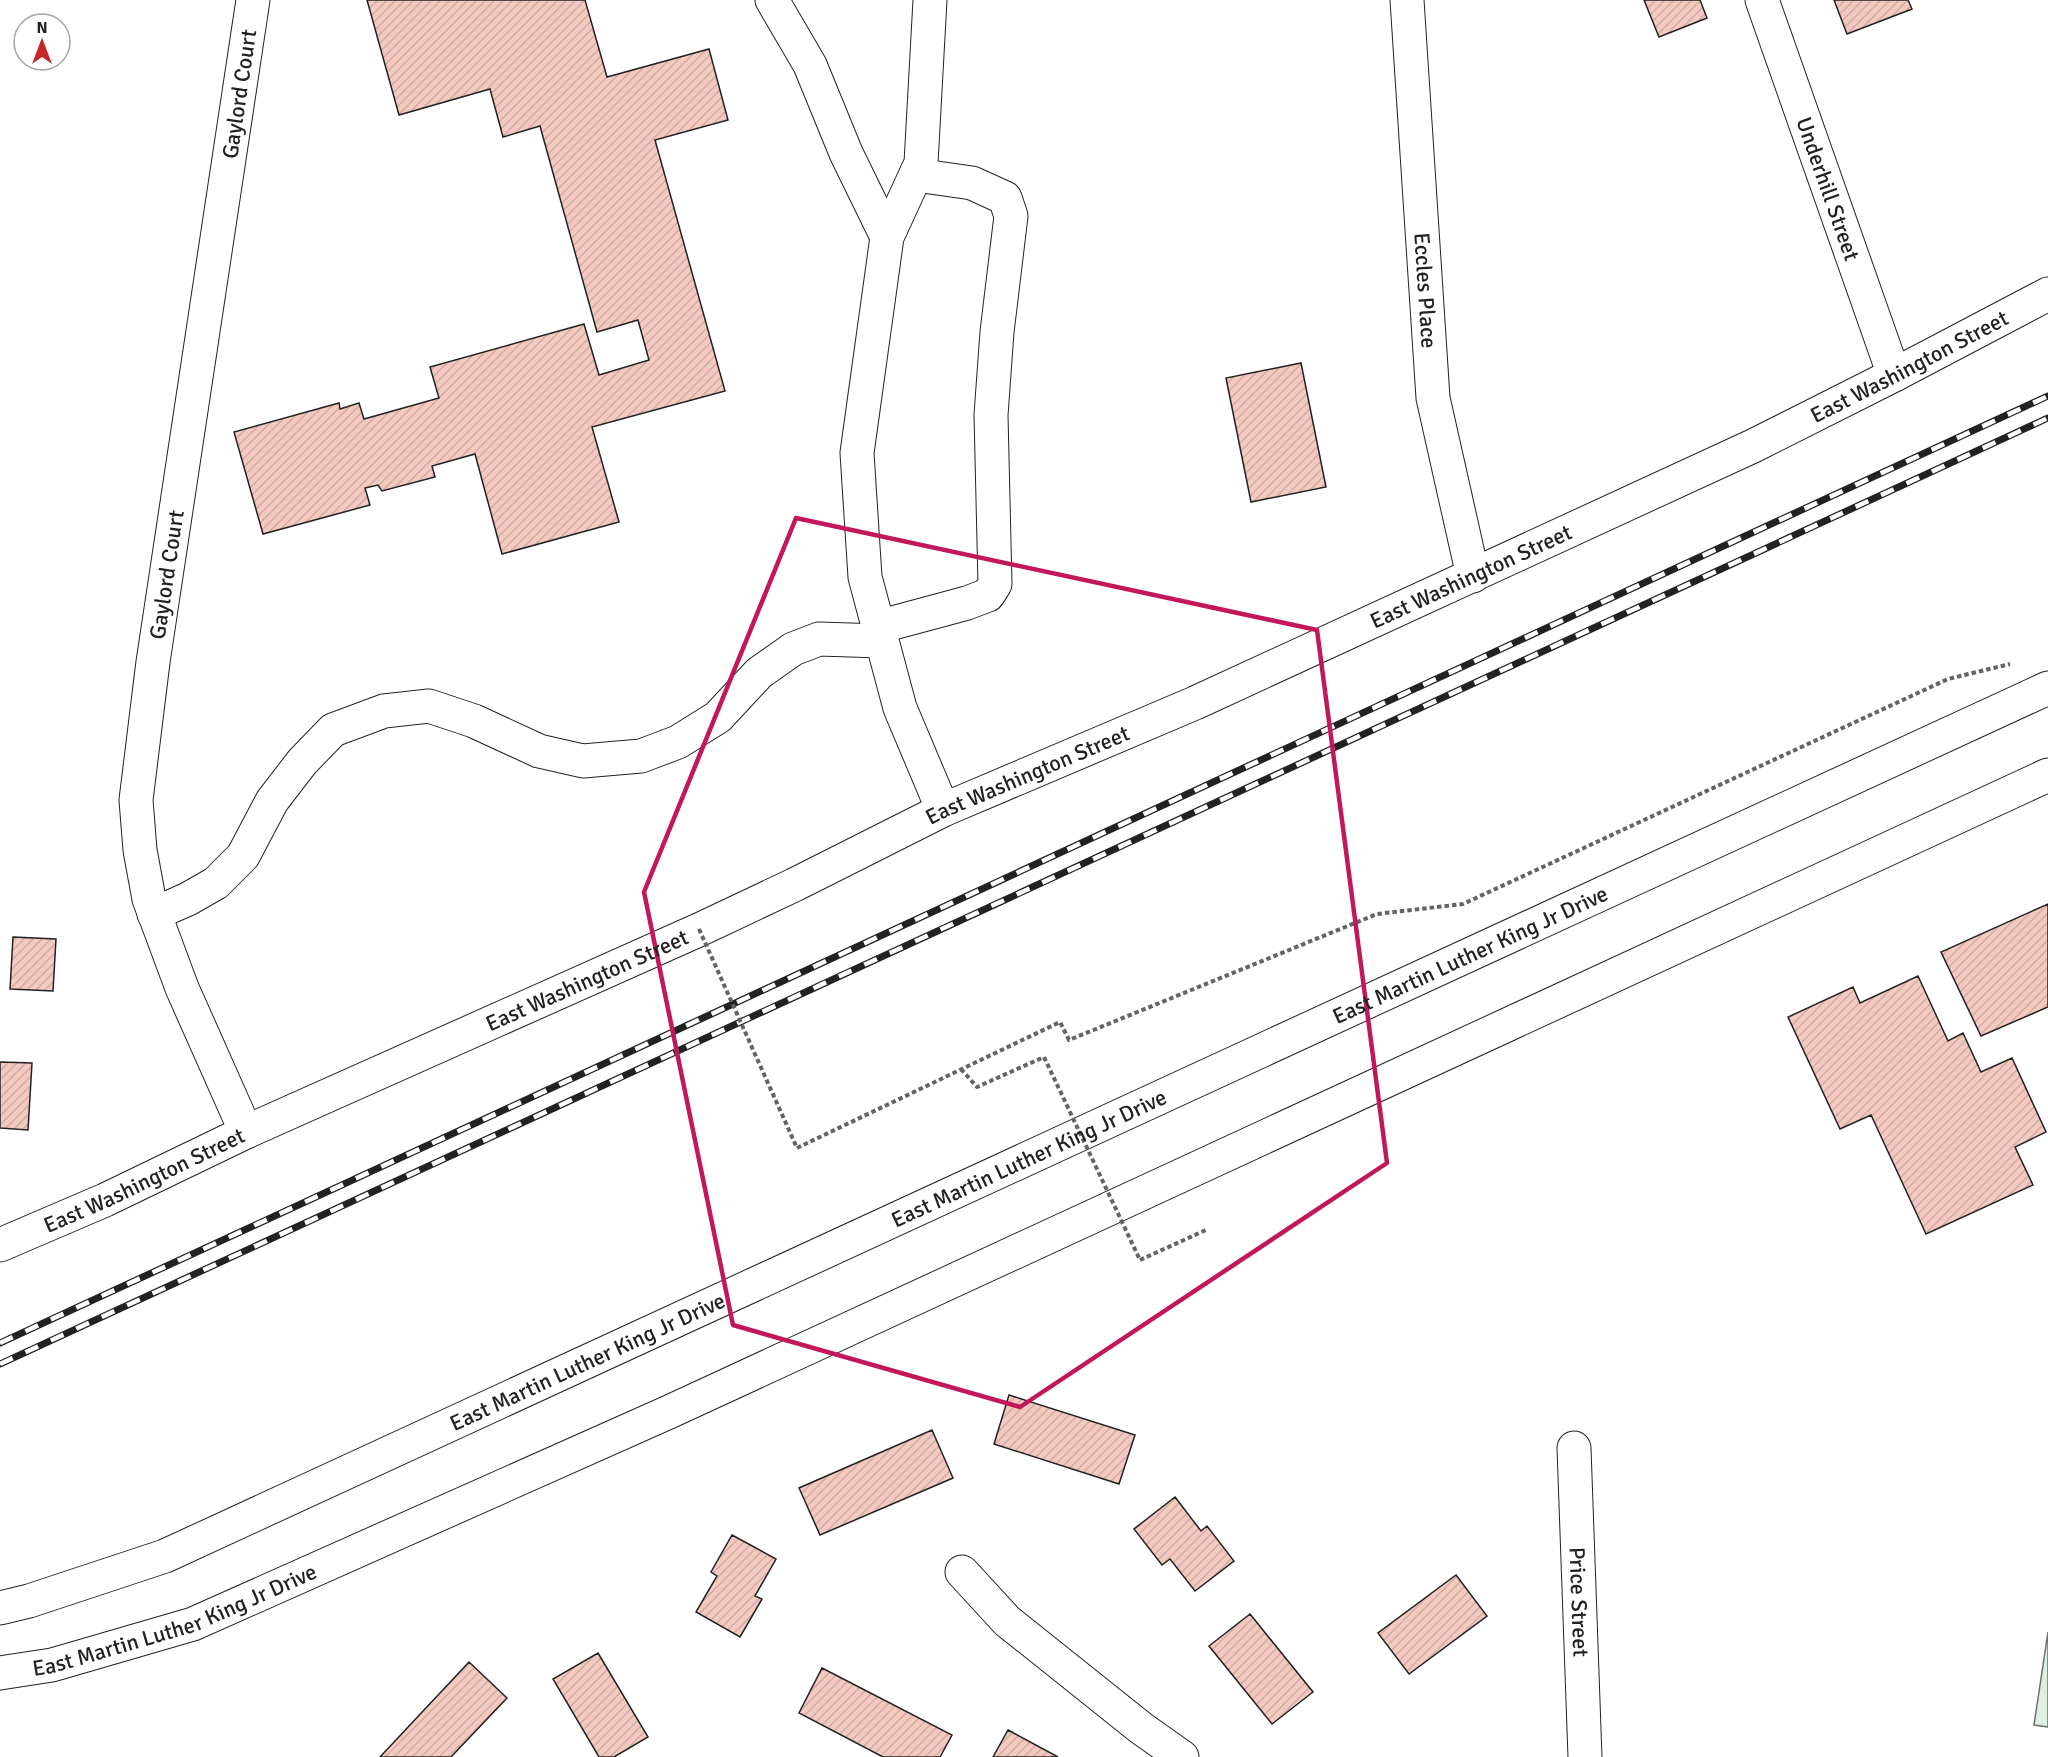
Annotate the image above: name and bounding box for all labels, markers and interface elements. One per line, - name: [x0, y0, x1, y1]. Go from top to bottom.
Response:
- north arrow: [12, 12, 72, 72]
- text: N: [36, 18, 48, 38]
- street label: Gaylord Court: [216, 27, 262, 161]
- street label: Underhill Street: [1790, 113, 1866, 265]
- street label: Eccles Place: [1408, 232, 1443, 349]
- street label: East Washington Street: [1806, 304, 2013, 429]
- street label: Gaylord Court: [144, 508, 190, 641]
- street label: East Washington Street: [1366, 518, 1576, 635]
- street label: East Washington Street: [921, 719, 1134, 831]
- street label: East Martin Luther King Jr Drive: [1328, 880, 1612, 1030]
- street label: East Washington Street: [481, 923, 693, 1037]
- street label: East Martin Luther King Jr Drive: [887, 1083, 1171, 1233]
- street label: East Washington Street: [39, 1122, 249, 1239]
- street label: East Martin Luther King Jr Drive: [445, 1287, 729, 1437]
- street label: Price Street: [1564, 1546, 1594, 1658]
- street label: East Martin Luther King Jr Drive: [31, 1558, 321, 1682]

